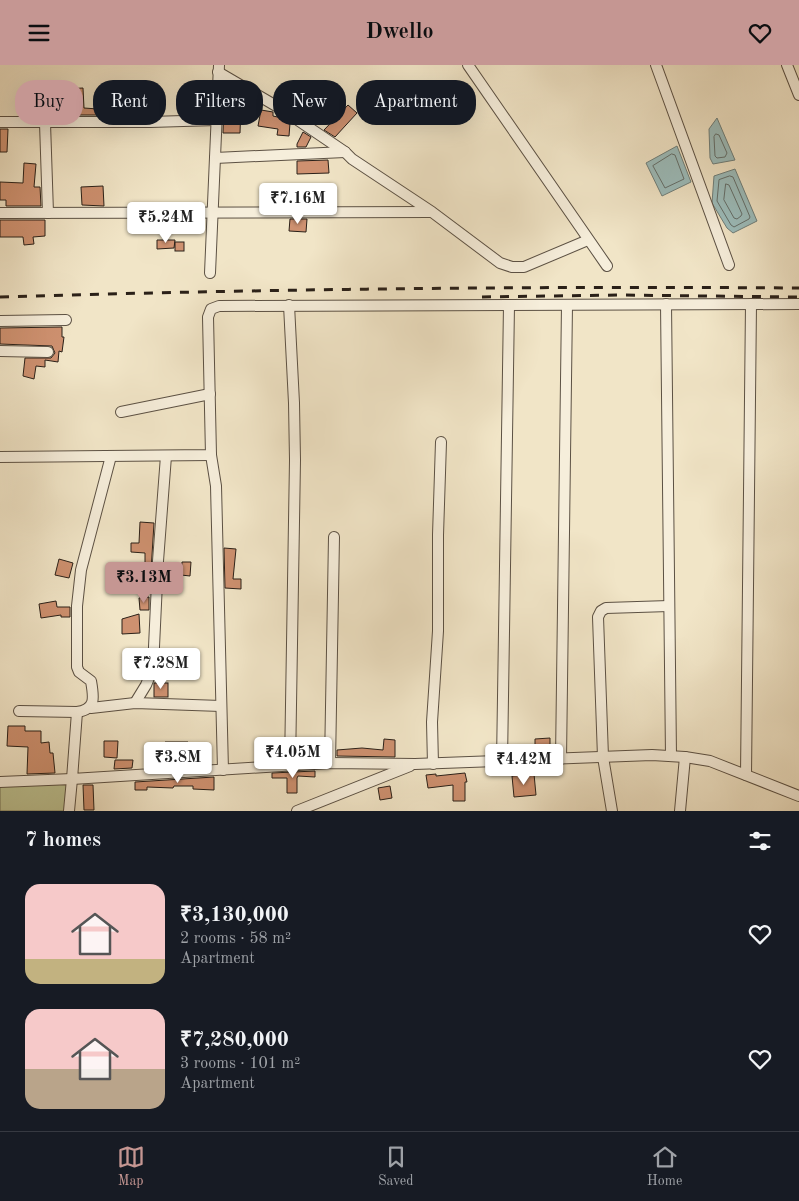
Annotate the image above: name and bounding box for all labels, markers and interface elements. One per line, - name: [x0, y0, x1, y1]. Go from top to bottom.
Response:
- icon: menu: [25, 19, 53, 47]
- icon: heart: [746, 19, 774, 47]
- text: Dwello: [365, 21, 434, 43]
- chip: Buy: [15, 80, 83, 125]
- chip: Rent: [93, 80, 166, 125]
- chip: Filters: [176, 80, 263, 125]
- chip: New: [273, 80, 346, 125]
- chip: Apartment: [356, 80, 476, 125]
- pin: ₹7.16M: [257, 183, 339, 225]
- text: ₹7.16M: [270, 191, 326, 207]
- pin: ₹5.24M: [125, 201, 207, 244]
- text: ₹5.24M: [138, 210, 194, 226]
- pin: ₹3.13M: [103, 561, 185, 604]
- text: ₹3.13M: [116, 570, 172, 586]
- pin: ₹7.28M: [120, 647, 202, 690]
- text: ₹7.28M: [133, 656, 189, 672]
- pin: ₹4.05M: [252, 737, 334, 779]
- pin: ₹3.8M: [143, 741, 213, 784]
- pin: ₹4.42M: [483, 743, 565, 786]
- text: ₹4.05M: [265, 745, 321, 761]
- text: ₹3.8M: [155, 750, 201, 766]
- text: ₹4.42M: [496, 752, 552, 768]
- icon: filters: [746, 827, 774, 855]
- text: 7 homes: [25, 830, 101, 851]
- icon: home: [65, 904, 125, 964]
- text: ₹3,130,000: [180, 905, 289, 926]
- icon: heart: [746, 920, 774, 948]
- text: 2 rooms · 58 m²: [180, 931, 291, 947]
- text: Apartment: [180, 951, 255, 967]
- icon: home: [65, 1029, 125, 1089]
- text: ₹7,280,000: [180, 1030, 289, 1051]
- icon: heart: [746, 1045, 774, 1073]
- text: 3 rooms · 101 m²: [180, 1056, 300, 1072]
- text: Apartment: [180, 1076, 255, 1092]
- tab: Map: [117, 1143, 145, 1190]
- tab: Saved: [378, 1143, 414, 1190]
- tab: Home: [647, 1143, 682, 1190]

